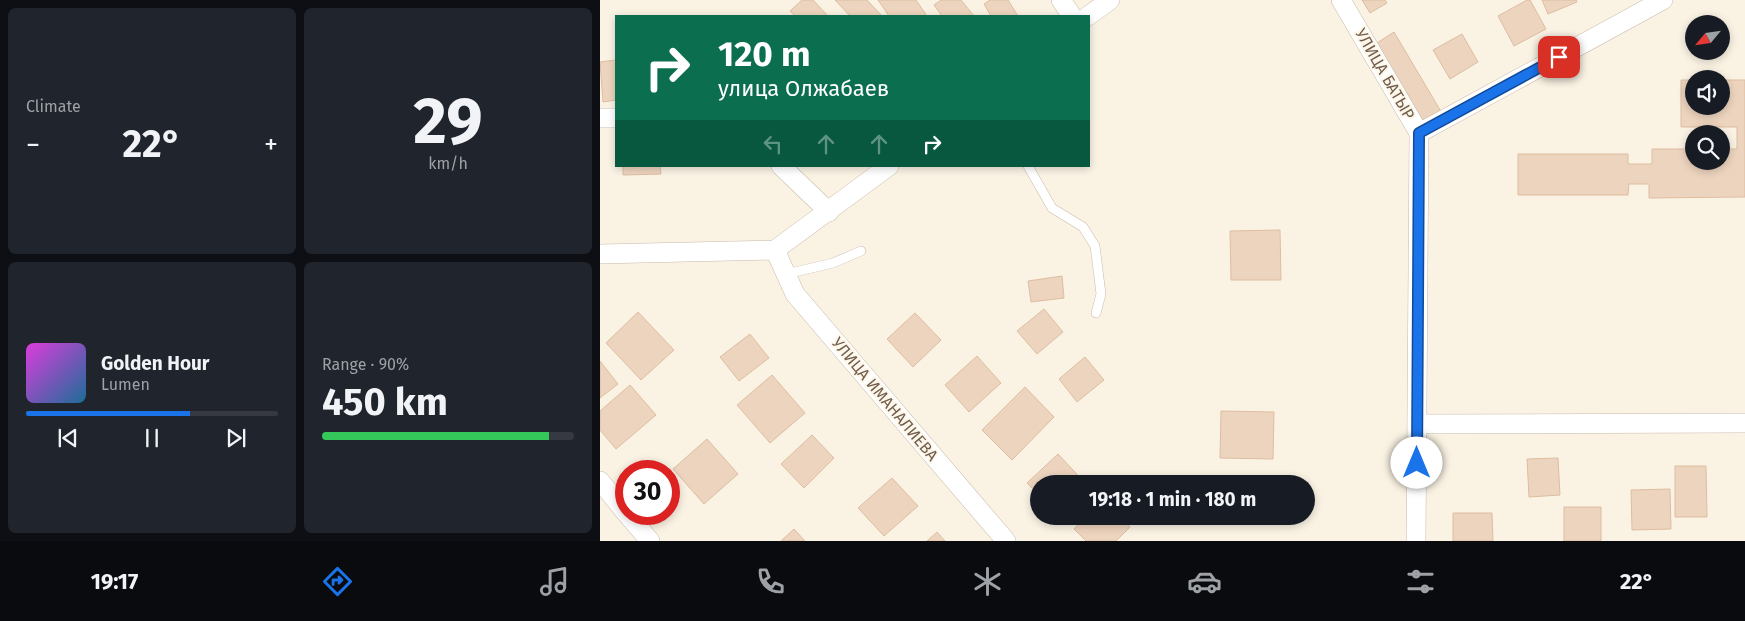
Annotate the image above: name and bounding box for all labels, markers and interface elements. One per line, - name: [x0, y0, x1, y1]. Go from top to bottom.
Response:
- north arrow: [1685, 15, 1730, 60]
- map controls: [1685, 15, 1730, 170]
- street label: УЛИЦА БАТЫР: [1351, 25, 1419, 123]
- text: 120 m: [718, 33, 811, 75]
- icon: right: [635, 35, 700, 100]
- pin: [1538, 36, 1580, 78]
- icon: arrive: [1545, 43, 1573, 71]
- button: sound: [1685, 70, 1730, 115]
- text: улица Олжабаев: [718, 75, 889, 102]
- text: 29: [413, 82, 483, 160]
- text: Climate: [26, 97, 81, 116]
- text: 22°: [122, 121, 182, 167]
- button: search: [1685, 125, 1730, 170]
- text: −: [26, 128, 40, 161]
- text: +: [264, 128, 278, 161]
- icon: left: [759, 130, 787, 158]
- icon: ahead: [812, 130, 840, 158]
- icon: ahead: [865, 130, 893, 158]
- icon: right: [918, 130, 946, 158]
- text: km/h: [428, 154, 468, 173]
- street label: УЛИЦА ИМАНАЛИЕВА: [828, 333, 943, 465]
- text: Golden Hour: [101, 352, 210, 375]
- text: Range · 90%: [322, 355, 409, 374]
- text: Lumen: [101, 375, 150, 394]
- text: 450 km: [322, 379, 448, 425]
- icon: previous: [54, 424, 82, 452]
- icon: pause: [138, 424, 166, 452]
- icon: next: [222, 424, 250, 452]
- position arrow: [1390, 436, 1442, 488]
- speed limit sign: 30: [615, 460, 680, 525]
- text: 19:18 · 1 min · 180 m: [1089, 488, 1256, 511]
- icon: directions: [320, 564, 355, 599]
- icon: music: [537, 564, 572, 599]
- icon: phone: [753, 564, 788, 599]
- icon: climate: [970, 564, 1005, 599]
- icon: car: [1187, 564, 1222, 599]
- icon: filters: [1403, 564, 1438, 599]
- text: 19:17: [91, 568, 138, 595]
- text: 22°: [1620, 568, 1654, 595]

